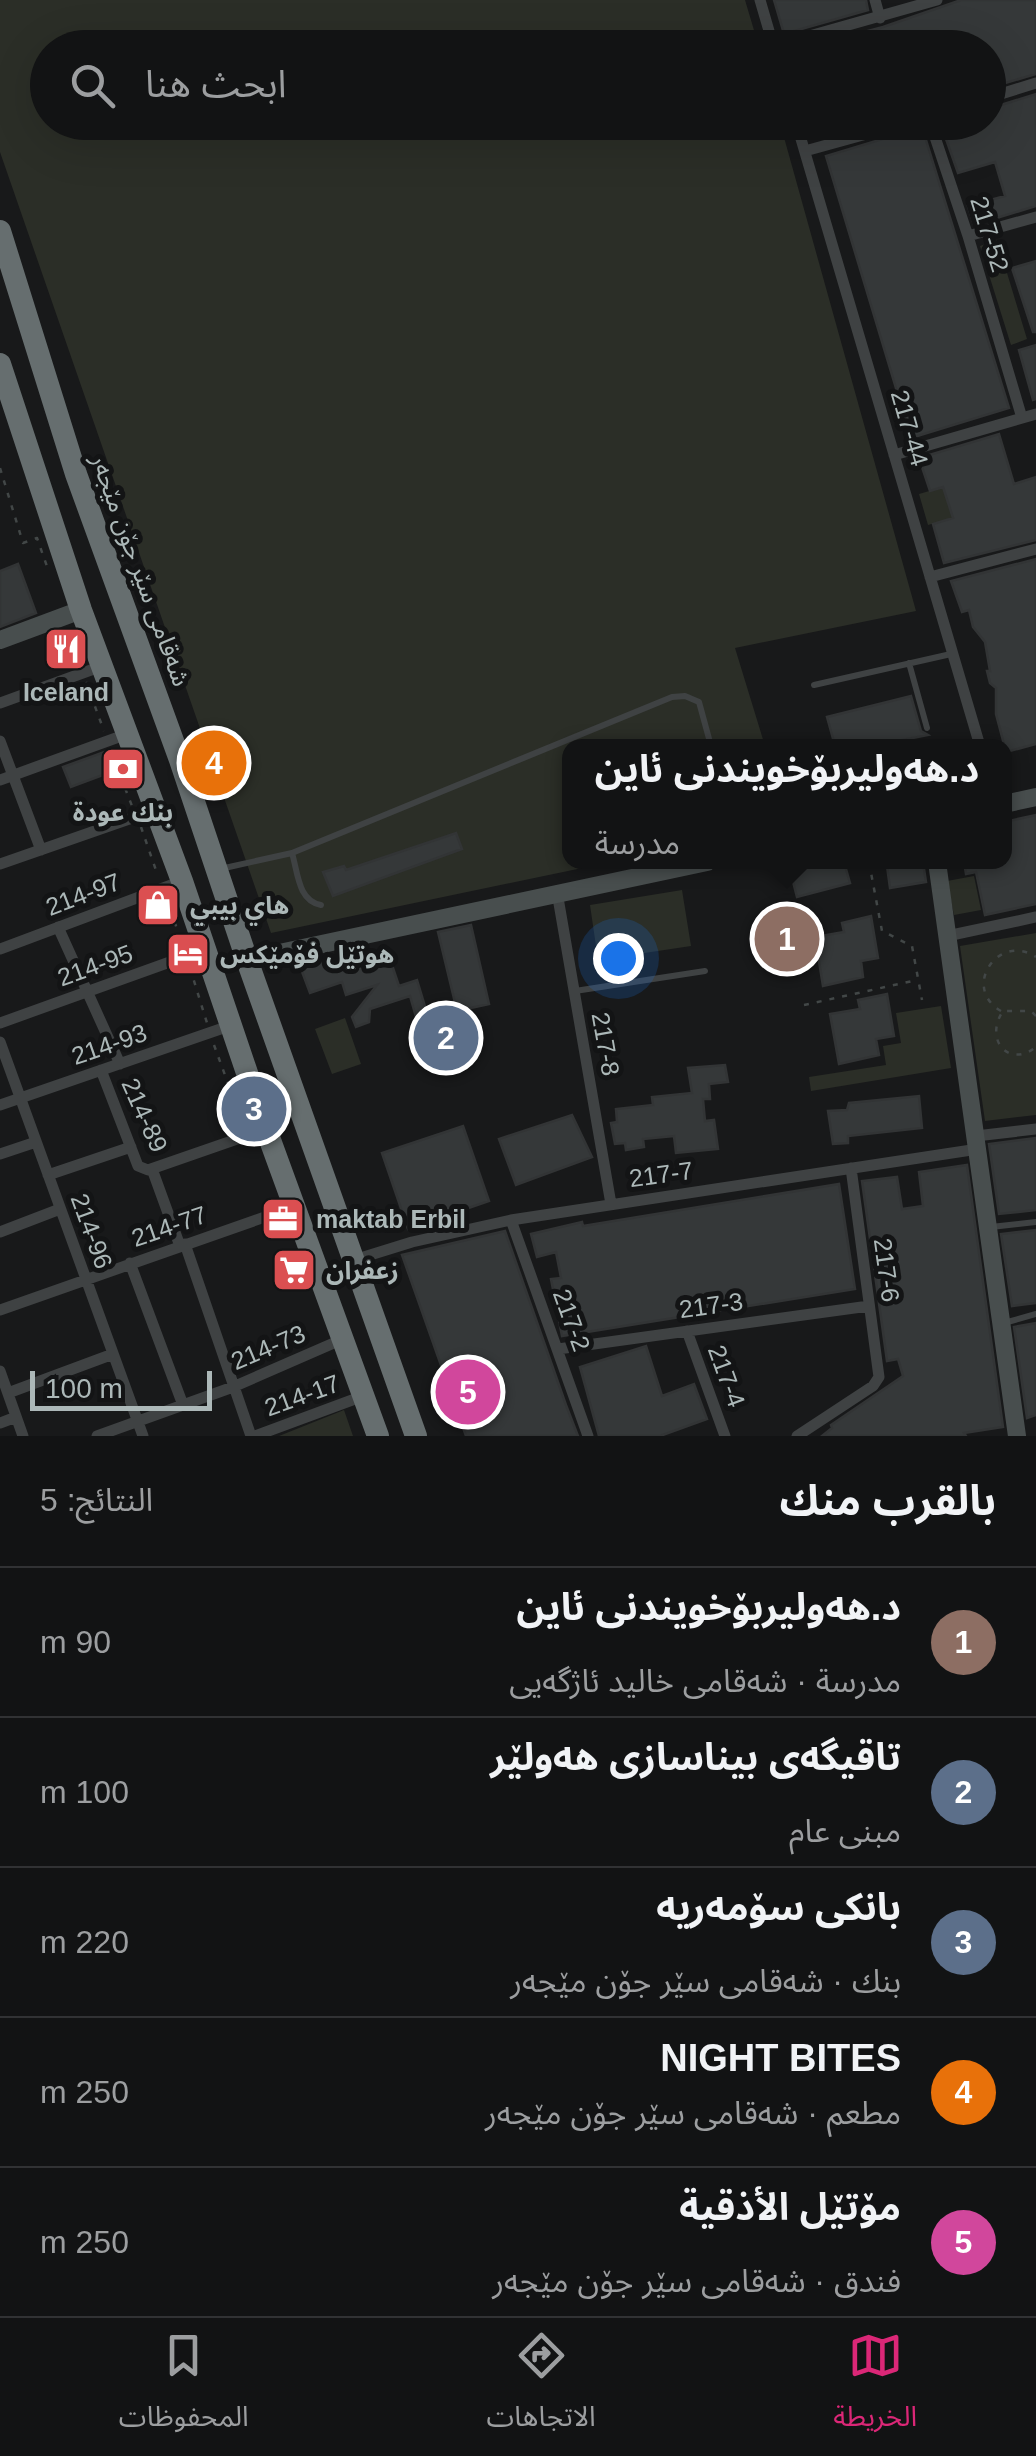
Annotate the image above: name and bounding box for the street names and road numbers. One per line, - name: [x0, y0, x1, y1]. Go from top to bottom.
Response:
- street label: 217-52: [965, 193, 1015, 275]
- street label: 217-44: [886, 387, 934, 469]
- street label: شەقامی سێر جۆن مێجەر: [85, 449, 196, 690]
- street label: 214-97: [42, 867, 124, 921]
- street label: 214-95: [54, 939, 136, 991]
- street label: 217-8: [587, 1010, 625, 1078]
- street label: 214-93: [68, 1018, 150, 1070]
- street label: 214-89: [116, 1074, 174, 1156]
- street label: 217-7: [627, 1156, 695, 1192]
- street label: 214-96: [66, 1190, 118, 1272]
- street label: 214-77: [128, 1200, 210, 1252]
- street label: 217-6: [869, 1236, 905, 1304]
- street label: 217-2: [548, 1285, 596, 1355]
- street label: 217-3: [677, 1287, 745, 1323]
- street label: 214-73: [227, 1319, 309, 1375]
- street label: 217-4: [703, 1341, 751, 1411]
- street label: 214-17: [261, 1369, 343, 1421]

